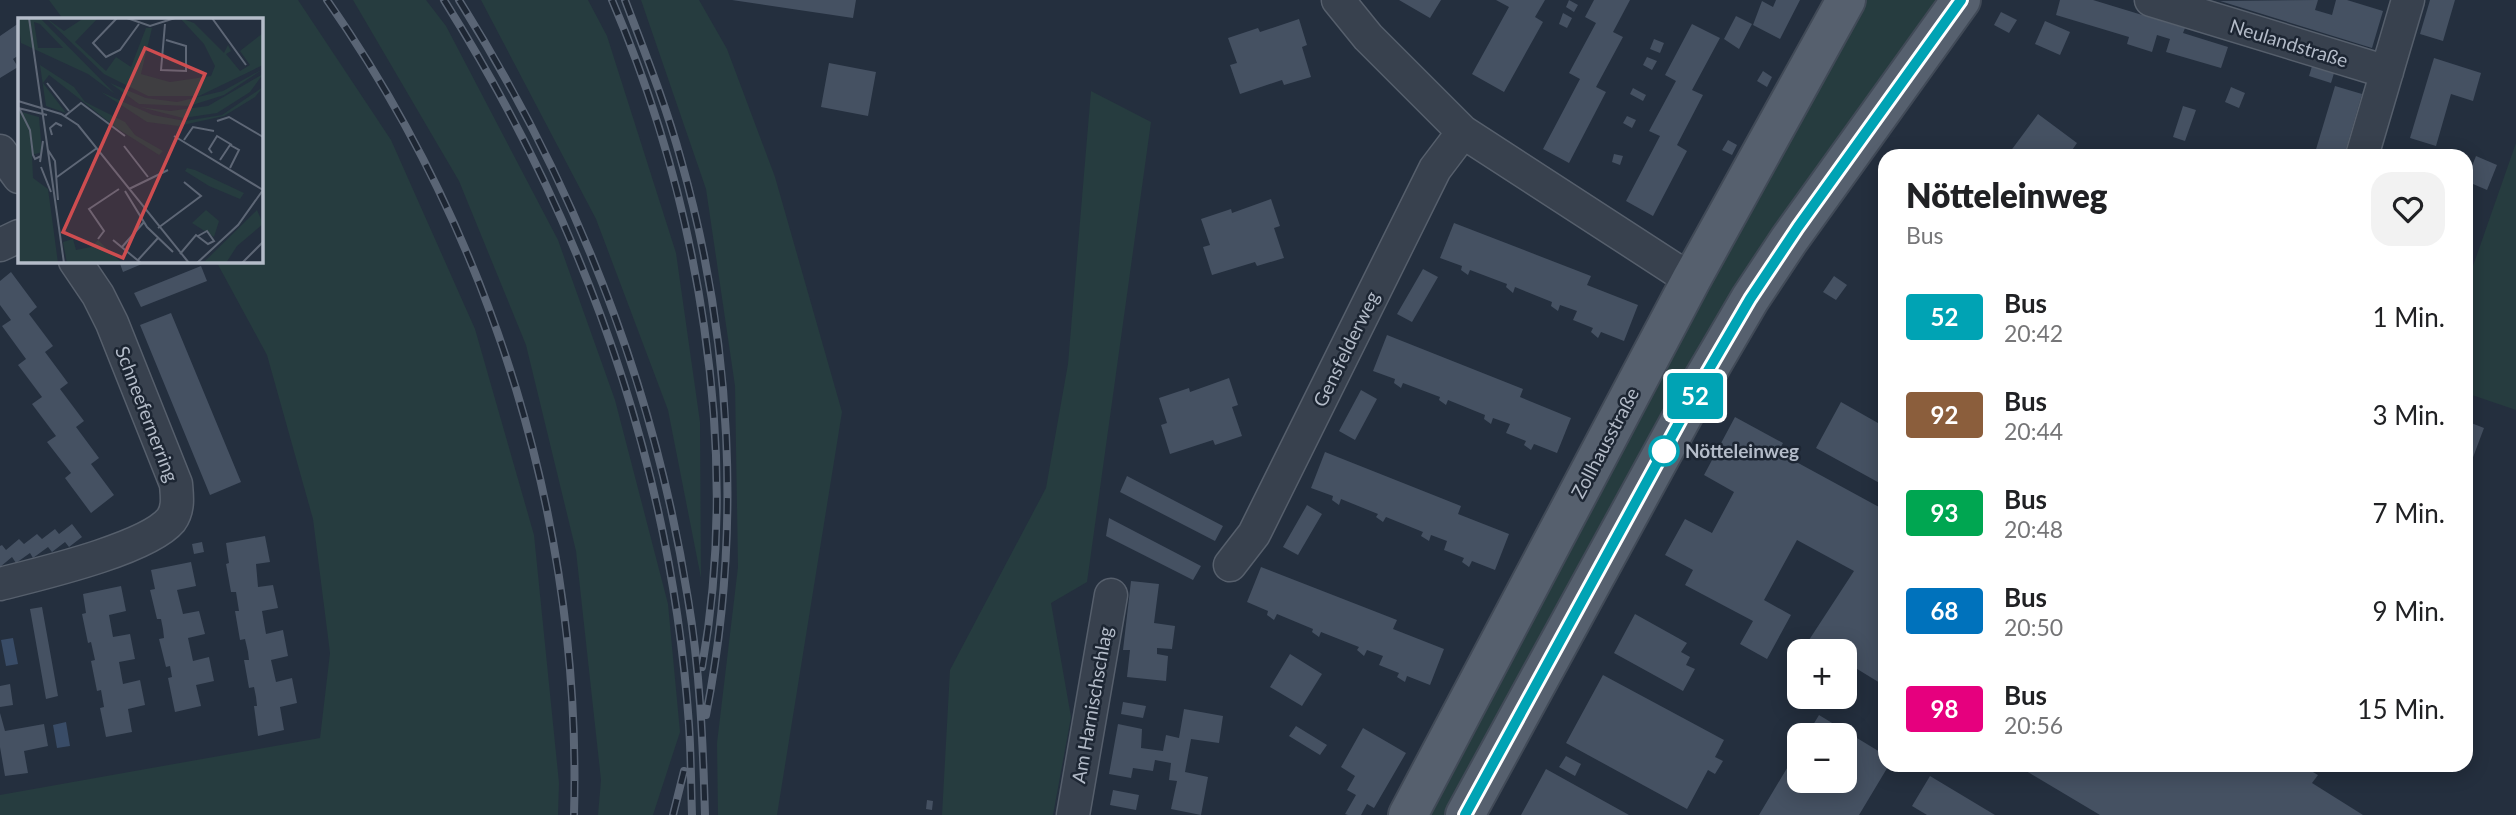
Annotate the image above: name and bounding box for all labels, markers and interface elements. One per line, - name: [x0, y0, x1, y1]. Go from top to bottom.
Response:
- street label: Neulandstraße: [2227, 14, 2351, 71]
- inset map: [18, 18, 262, 262]
- button: heart: [2371, 172, 2445, 246]
- text: Nötteleinweg: [1906, 175, 2107, 215]
- text: Bus: [1906, 221, 1943, 249]
- street label: Gensfelderweg: [1308, 287, 1384, 410]
- text: Bus: [2004, 287, 2047, 319]
- text: 1 Min.: [2372, 301, 2445, 333]
- text: 52: [1931, 302, 1958, 331]
- text: 20:42: [2004, 319, 2063, 347]
- street label: Schneefernerring: [111, 343, 184, 485]
- line badge: 52: [1664, 373, 1726, 419]
- text: 52: [1681, 381, 1709, 410]
- street label: Zollhausstraße: [1566, 384, 1643, 502]
- text: Bus: [2004, 385, 2047, 417]
- text: 3 Min.: [2372, 399, 2445, 431]
- text: 92: [1931, 400, 1958, 429]
- text: 20:44: [2004, 417, 2063, 445]
- marker: Nötteleinweg: [1649, 436, 1679, 466]
- place label: Nötteleinweg: [1685, 439, 1799, 462]
- text: Bus: [2004, 483, 2047, 515]
- text: 7 Min.: [2372, 497, 2445, 529]
- text: 93: [1931, 498, 1958, 527]
- text: 20:48: [2004, 515, 2063, 543]
- text: Bus: [2004, 581, 2047, 613]
- text: 9 Min.: [2372, 595, 2445, 627]
- text: 68: [1931, 596, 1958, 625]
- text: 20:50: [2004, 613, 2063, 641]
- street label: Am Harnischschlag: [1066, 625, 1117, 785]
- map controls: [1787, 639, 1857, 793]
- button: +: [1787, 639, 1857, 709]
- text: Bus: [2004, 679, 2047, 711]
- text: 15 Min.: [2357, 693, 2445, 725]
- text: 98: [1931, 694, 1958, 723]
- text: 20:56: [2004, 711, 2063, 739]
- button: −: [1787, 723, 1857, 793]

